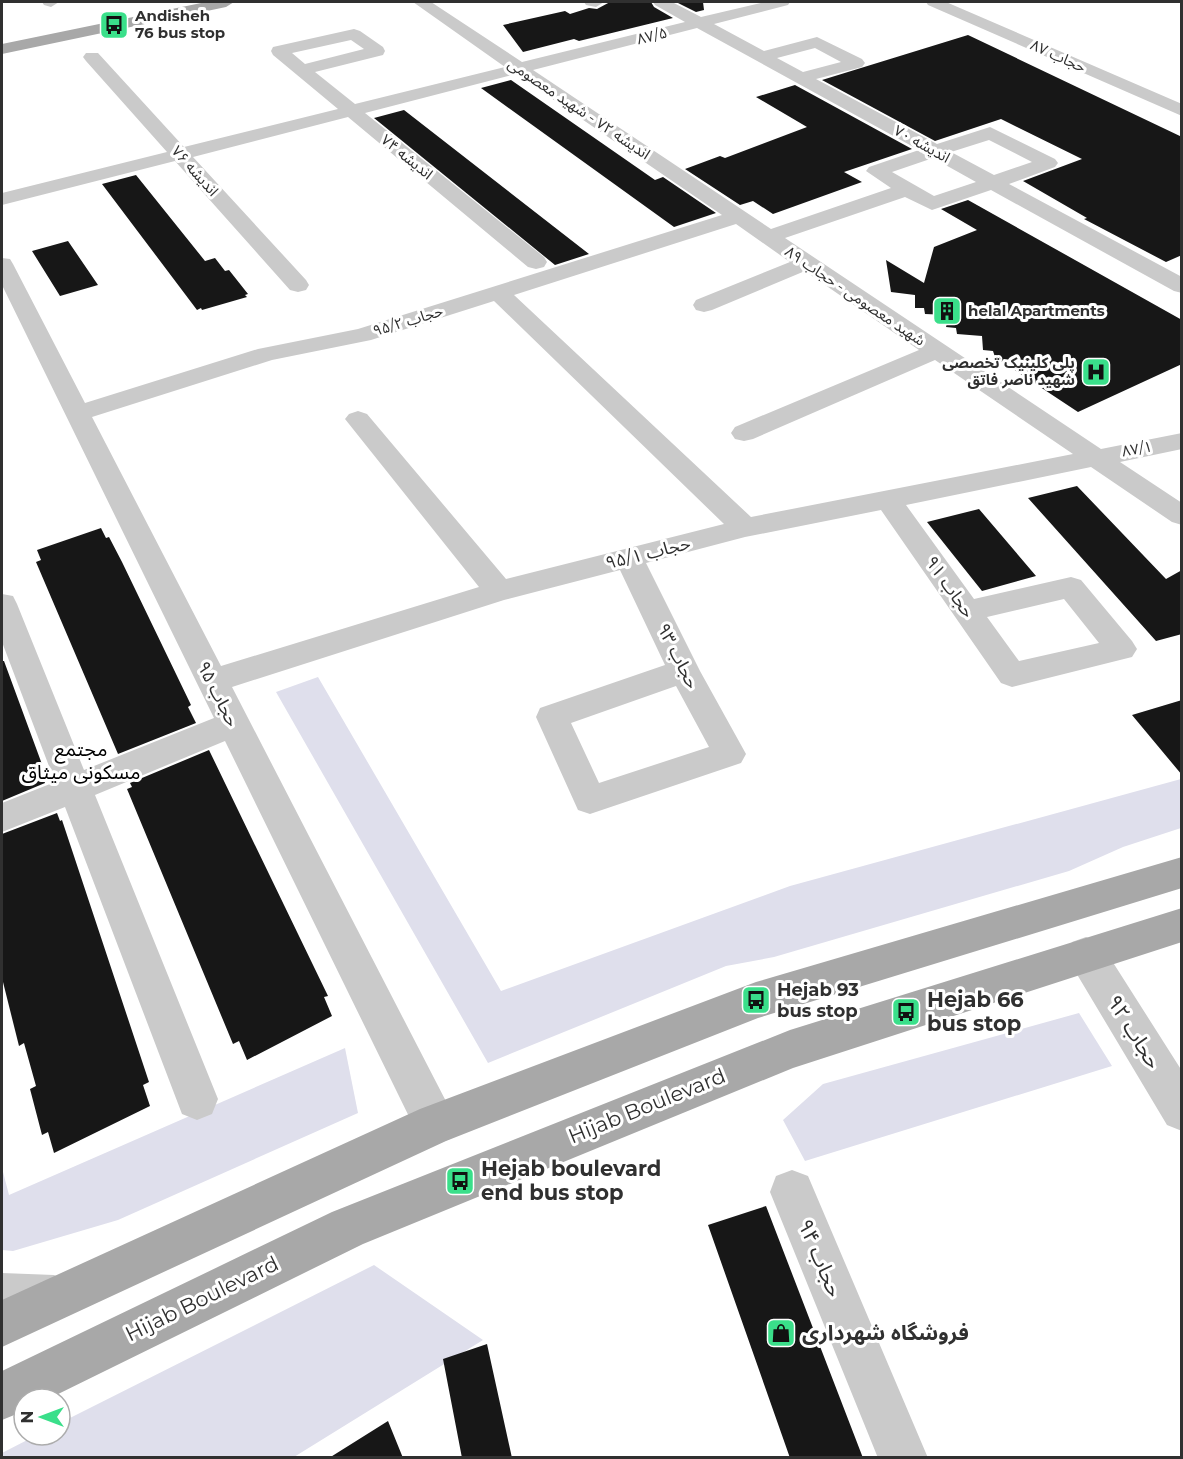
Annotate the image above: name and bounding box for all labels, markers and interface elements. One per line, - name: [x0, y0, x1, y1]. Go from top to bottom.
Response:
- place label: Andisheh 76 bus stop: [134, 6, 225, 42]
- bus stop icon: Andisheh 76 bus stop: [98, 9, 130, 41]
- street label: ۸۷/۵: [635, 23, 669, 48]
- street label: حجاب ۸۷: [1027, 35, 1089, 76]
- street label: اندیشه ۷۲ - شهید معصومی: [504, 54, 654, 163]
- street label: اندیشه ۷۰: [891, 120, 954, 167]
- street label: اندیشه ۷۴: [378, 130, 437, 183]
- street label: اندیشه ۷۶: [168, 142, 223, 200]
- street label: شهید معصومی - حجاب ۸۹: [782, 242, 929, 350]
- building icon: helal Apartments: [931, 295, 963, 327]
- street label: حجاب ۹۵/۲: [370, 301, 445, 340]
- place label: helal Apartments: [968, 301, 1105, 320]
- place label: پلی کلینیک تخصصی شهید ناصر فاتق: [942, 353, 1075, 389]
- hospital icon: پلی کلینیک تخصصی شهید ناصر فاتق: [1080, 356, 1112, 388]
- street label: ۸۷/۱: [1120, 436, 1154, 461]
- street label: حجاب ۹۵/۱: [603, 532, 693, 574]
- street label: حجاب ۹۱: [921, 552, 979, 622]
- street label: حجاب ۹۳: [652, 620, 704, 692]
- street label: حجاب ۹۵: [192, 658, 244, 730]
- district label: مجتمع مسکونی میثاق: [21, 737, 141, 784]
- place label: Hejab 93 bus stop: [777, 979, 859, 1022]
- bus stop icon: Hejab 93 bus stop: [740, 984, 772, 1016]
- place label: Hejab 66 bus stop: [927, 987, 1024, 1036]
- street label: حجاب ۹۲: [1102, 990, 1167, 1073]
- bus stop icon: Hejab 66 bus stop: [890, 996, 922, 1028]
- street label: Hijab Boulevard: [564, 1063, 729, 1149]
- place label: Hejab boulevard end bus stop: [481, 1156, 661, 1205]
- bus stop icon: Hejab boulevard end bus stop: [444, 1165, 476, 1197]
- street label: حجاب ۹۴: [793, 1215, 848, 1301]
- street label: Hijab Boulevard: [121, 1251, 283, 1347]
- shop icon: فروشگاه شهرداری: [765, 1317, 797, 1349]
- place label: فروشگاه شهرداری: [802, 1320, 969, 1345]
- north arrow: [12, 1387, 72, 1447]
- text: N: [18, 1411, 37, 1423]

